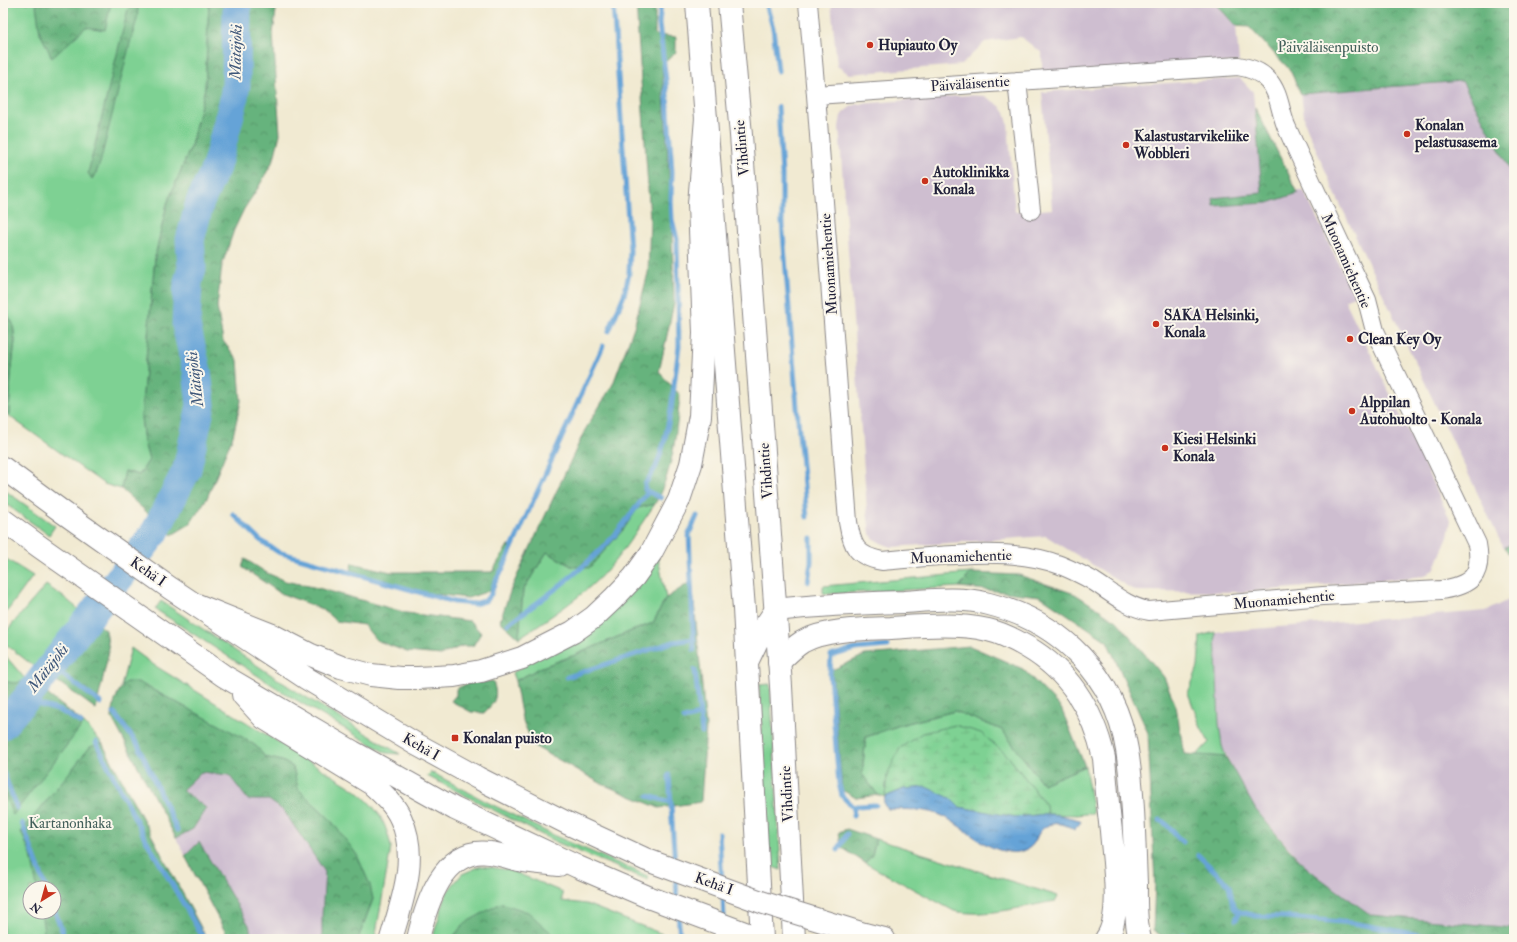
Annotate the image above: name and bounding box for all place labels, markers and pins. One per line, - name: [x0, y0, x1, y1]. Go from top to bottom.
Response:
- place label: Hupiauto Oy: [878, 36, 959, 56]
- marker: Hupiauto Oy: [865, 40, 875, 50]
- place label: Konalan pelastusasema: [1414, 116, 1498, 153]
- place label: Kalastustarvikeliike Wobbleri: [1133, 127, 1250, 163]
- marker: Konalan pelastusasema: [1402, 129, 1412, 139]
- marker: Kalastustarvikeliike Wobbleri: [1121, 140, 1131, 150]
- place label: Autoklinikka Konala: [932, 163, 1010, 199]
- marker: Autoklinikka Konala: [920, 176, 930, 186]
- place label: SAKA Helsinki, Konala: [1164, 306, 1259, 342]
- marker: SAKA Helsinki, Konala: [1151, 319, 1161, 329]
- place label: Clean Key Oy: [1358, 330, 1443, 350]
- marker: Clean Key Oy: [1345, 334, 1355, 344]
- place label: Alppilan Autohuolto - Konala: [1359, 393, 1482, 429]
- marker: Alppilan Autohuolto - Konala: [1347, 406, 1357, 416]
- place label: Kiesi Helsinki Konala: [1173, 430, 1256, 466]
- marker: Kiesi Helsinki Konala: [1160, 443, 1170, 453]
- place label: Konalan puisto: [463, 729, 552, 749]
- marker: Konalan puisto: [450, 733, 460, 743]

